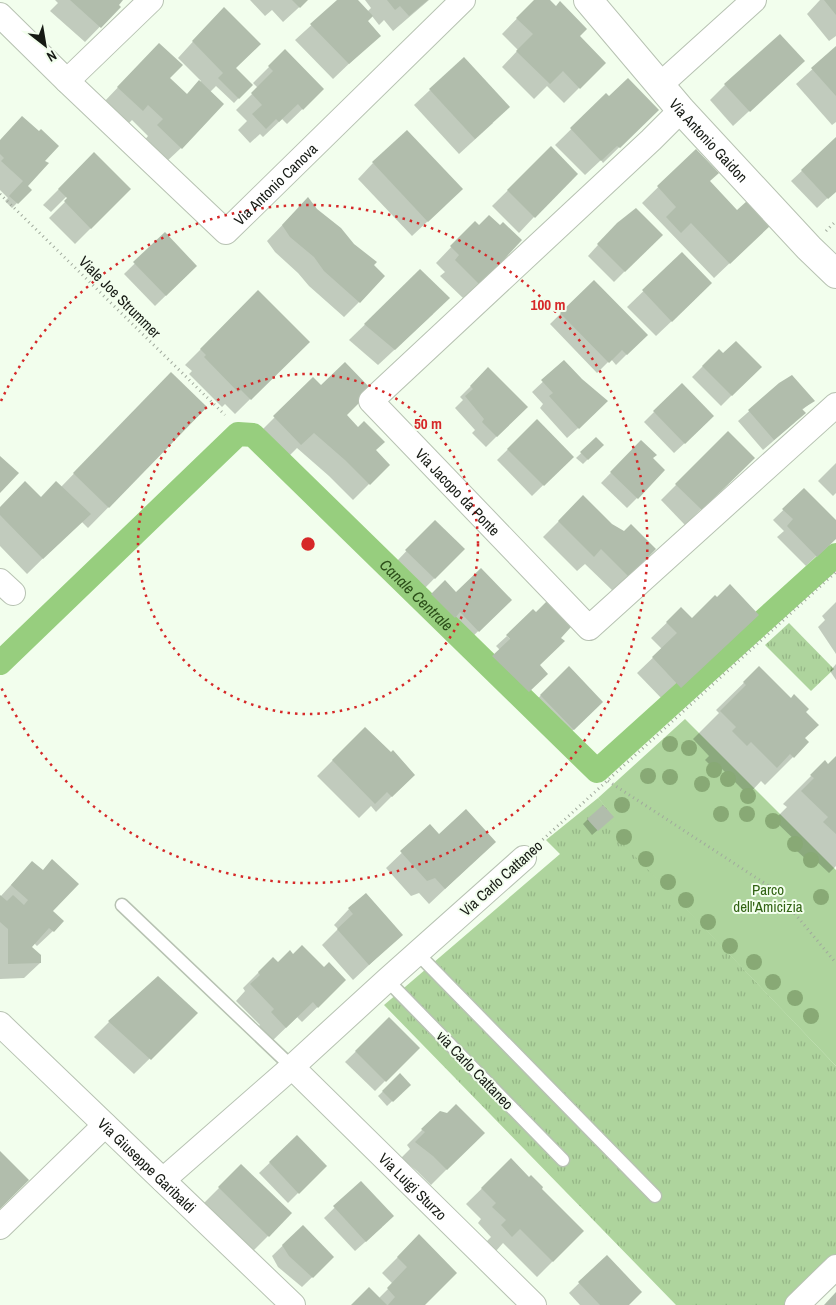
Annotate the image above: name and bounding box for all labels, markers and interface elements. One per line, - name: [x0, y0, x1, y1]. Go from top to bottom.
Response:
- north arrow: [20, 20, 70, 70]
- text: N: [44, 46, 60, 66]
- street label: Via Antonio Gaidon: [665, 94, 753, 186]
- street label: Via Antonio Canova: [229, 138, 322, 230]
- street label: Viale Joe Strummer: [74, 251, 166, 343]
- text: 100 m: [531, 294, 565, 315]
- text: 50 m: [414, 413, 442, 434]
- street label: Via Jacopo da Ponte: [411, 443, 505, 540]
- centre of rings: [299, 535, 317, 553]
- water label: Canale Centrale: [375, 554, 458, 636]
- street label: Via Carlo Cattaneo: [455, 835, 547, 921]
- park label: Parco dell'Amicizia: [733, 879, 803, 917]
- street label: via Carlo Cattaneo: [432, 1026, 518, 1114]
- street label: Via Giuseppe Garibaldi: [93, 1113, 201, 1217]
- street label: Via Luigi Sturzo: [374, 1148, 452, 1225]

